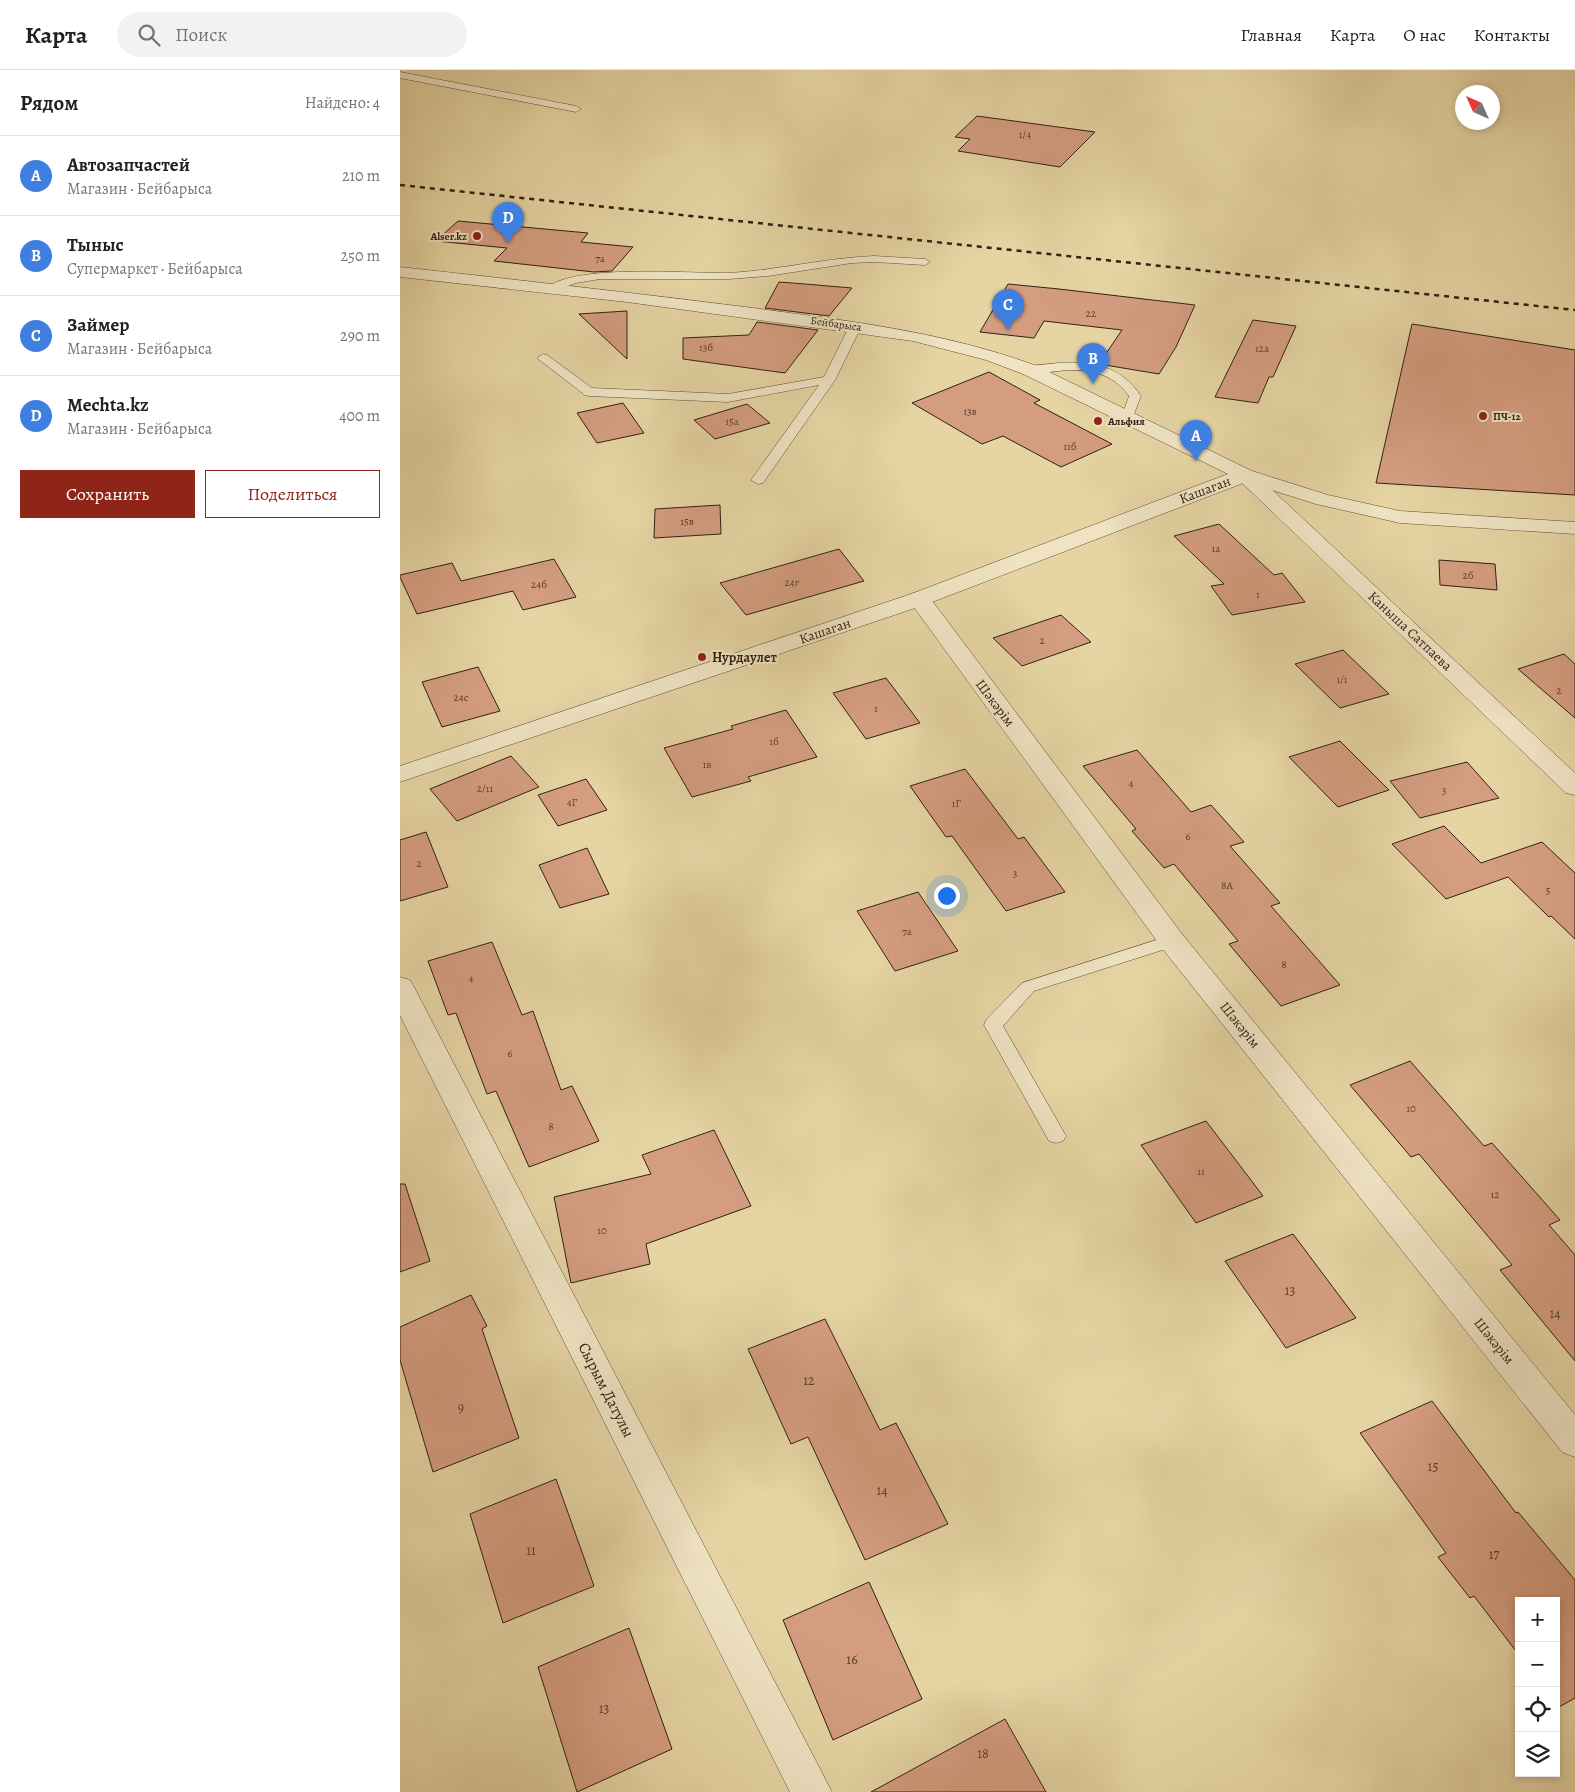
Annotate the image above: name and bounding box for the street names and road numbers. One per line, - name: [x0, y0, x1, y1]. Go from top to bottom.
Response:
- street label: Бейбарыса: [809, 313, 864, 335]
- street label: Кашаган: [1177, 472, 1233, 508]
- street label: Каныша Сатпаева: [1364, 587, 1457, 675]
- street label: Кашаган: [797, 613, 853, 649]
- street label: Шәкәрім: [971, 675, 1019, 731]
- street label: Шәкәрім: [1215, 998, 1265, 1052]
- street label: Шәкәрім: [1469, 1314, 1519, 1368]
- street label: Сырым Датулы: [573, 1339, 639, 1441]

